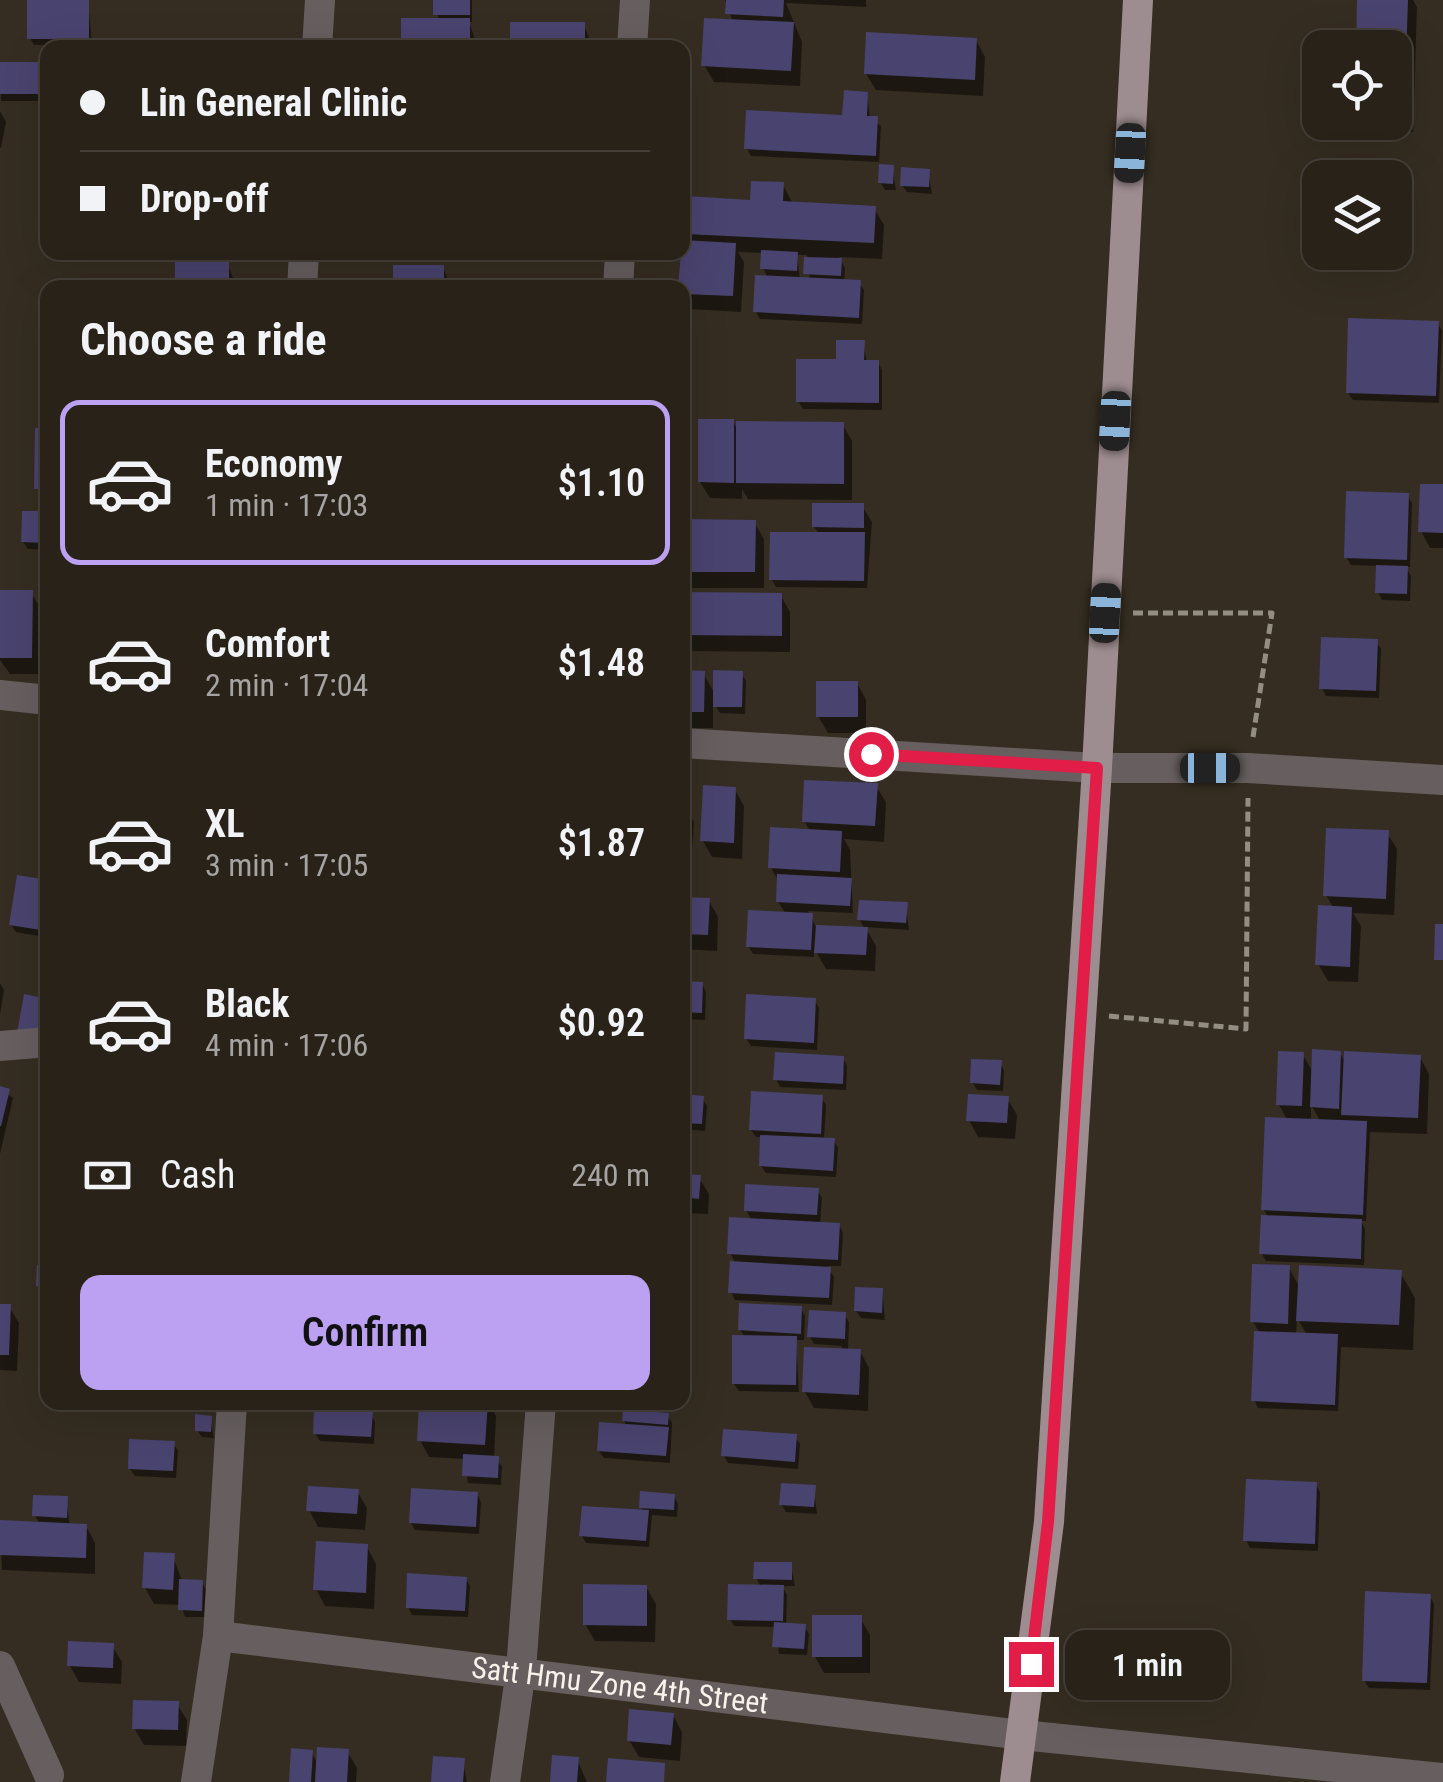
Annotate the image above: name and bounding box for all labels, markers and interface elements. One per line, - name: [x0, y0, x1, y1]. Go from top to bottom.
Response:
- map controls: [1302, 30, 1412, 270]
- button: locate: [1302, 30, 1412, 140]
- text: Lin General Clinic: [140, 81, 407, 125]
- car: [1113, 122, 1147, 184]
- button: layers: [1302, 160, 1412, 270]
- text: Drop-off: [140, 177, 269, 221]
- text: Choose a ride: [80, 313, 327, 366]
- car: [1098, 390, 1132, 452]
- icon: car: [85, 438, 175, 528]
- text: Economy: [205, 442, 342, 486]
- text: $1.10: [558, 461, 645, 505]
- text: 1 min · 17:03: [205, 486, 368, 524]
- car: [1088, 582, 1122, 644]
- icon: car: [85, 618, 175, 708]
- text: Comfort: [205, 622, 330, 666]
- text: $1.48: [558, 641, 645, 685]
- text: 2 min · 17:04: [205, 666, 368, 704]
- route start: [849, 732, 894, 777]
- car: [1180, 753, 1240, 783]
- icon: car: [85, 798, 175, 888]
- text: XL: [205, 802, 244, 846]
- text: $1.87: [558, 821, 645, 865]
- text: 3 min · 17:05: [205, 846, 368, 884]
- icon: car: [85, 978, 175, 1068]
- text: Black: [205, 982, 289, 1026]
- text: $0.92: [558, 1001, 645, 1045]
- text: 4 min · 17:06: [205, 1026, 368, 1064]
- icon: cash: [80, 1148, 135, 1203]
- text: Cash: [160, 1153, 235, 1197]
- text: 240 m: [571, 1156, 650, 1194]
- button: Confirm: [80, 1275, 650, 1390]
- callout: 1 min: [1066, 1629, 1231, 1699]
- route end: [1009, 1642, 1054, 1687]
- text: 1 min: [1112, 1646, 1183, 1684]
- street label: Satt Hmu Zone 4th Street: [470, 1649, 770, 1721]

